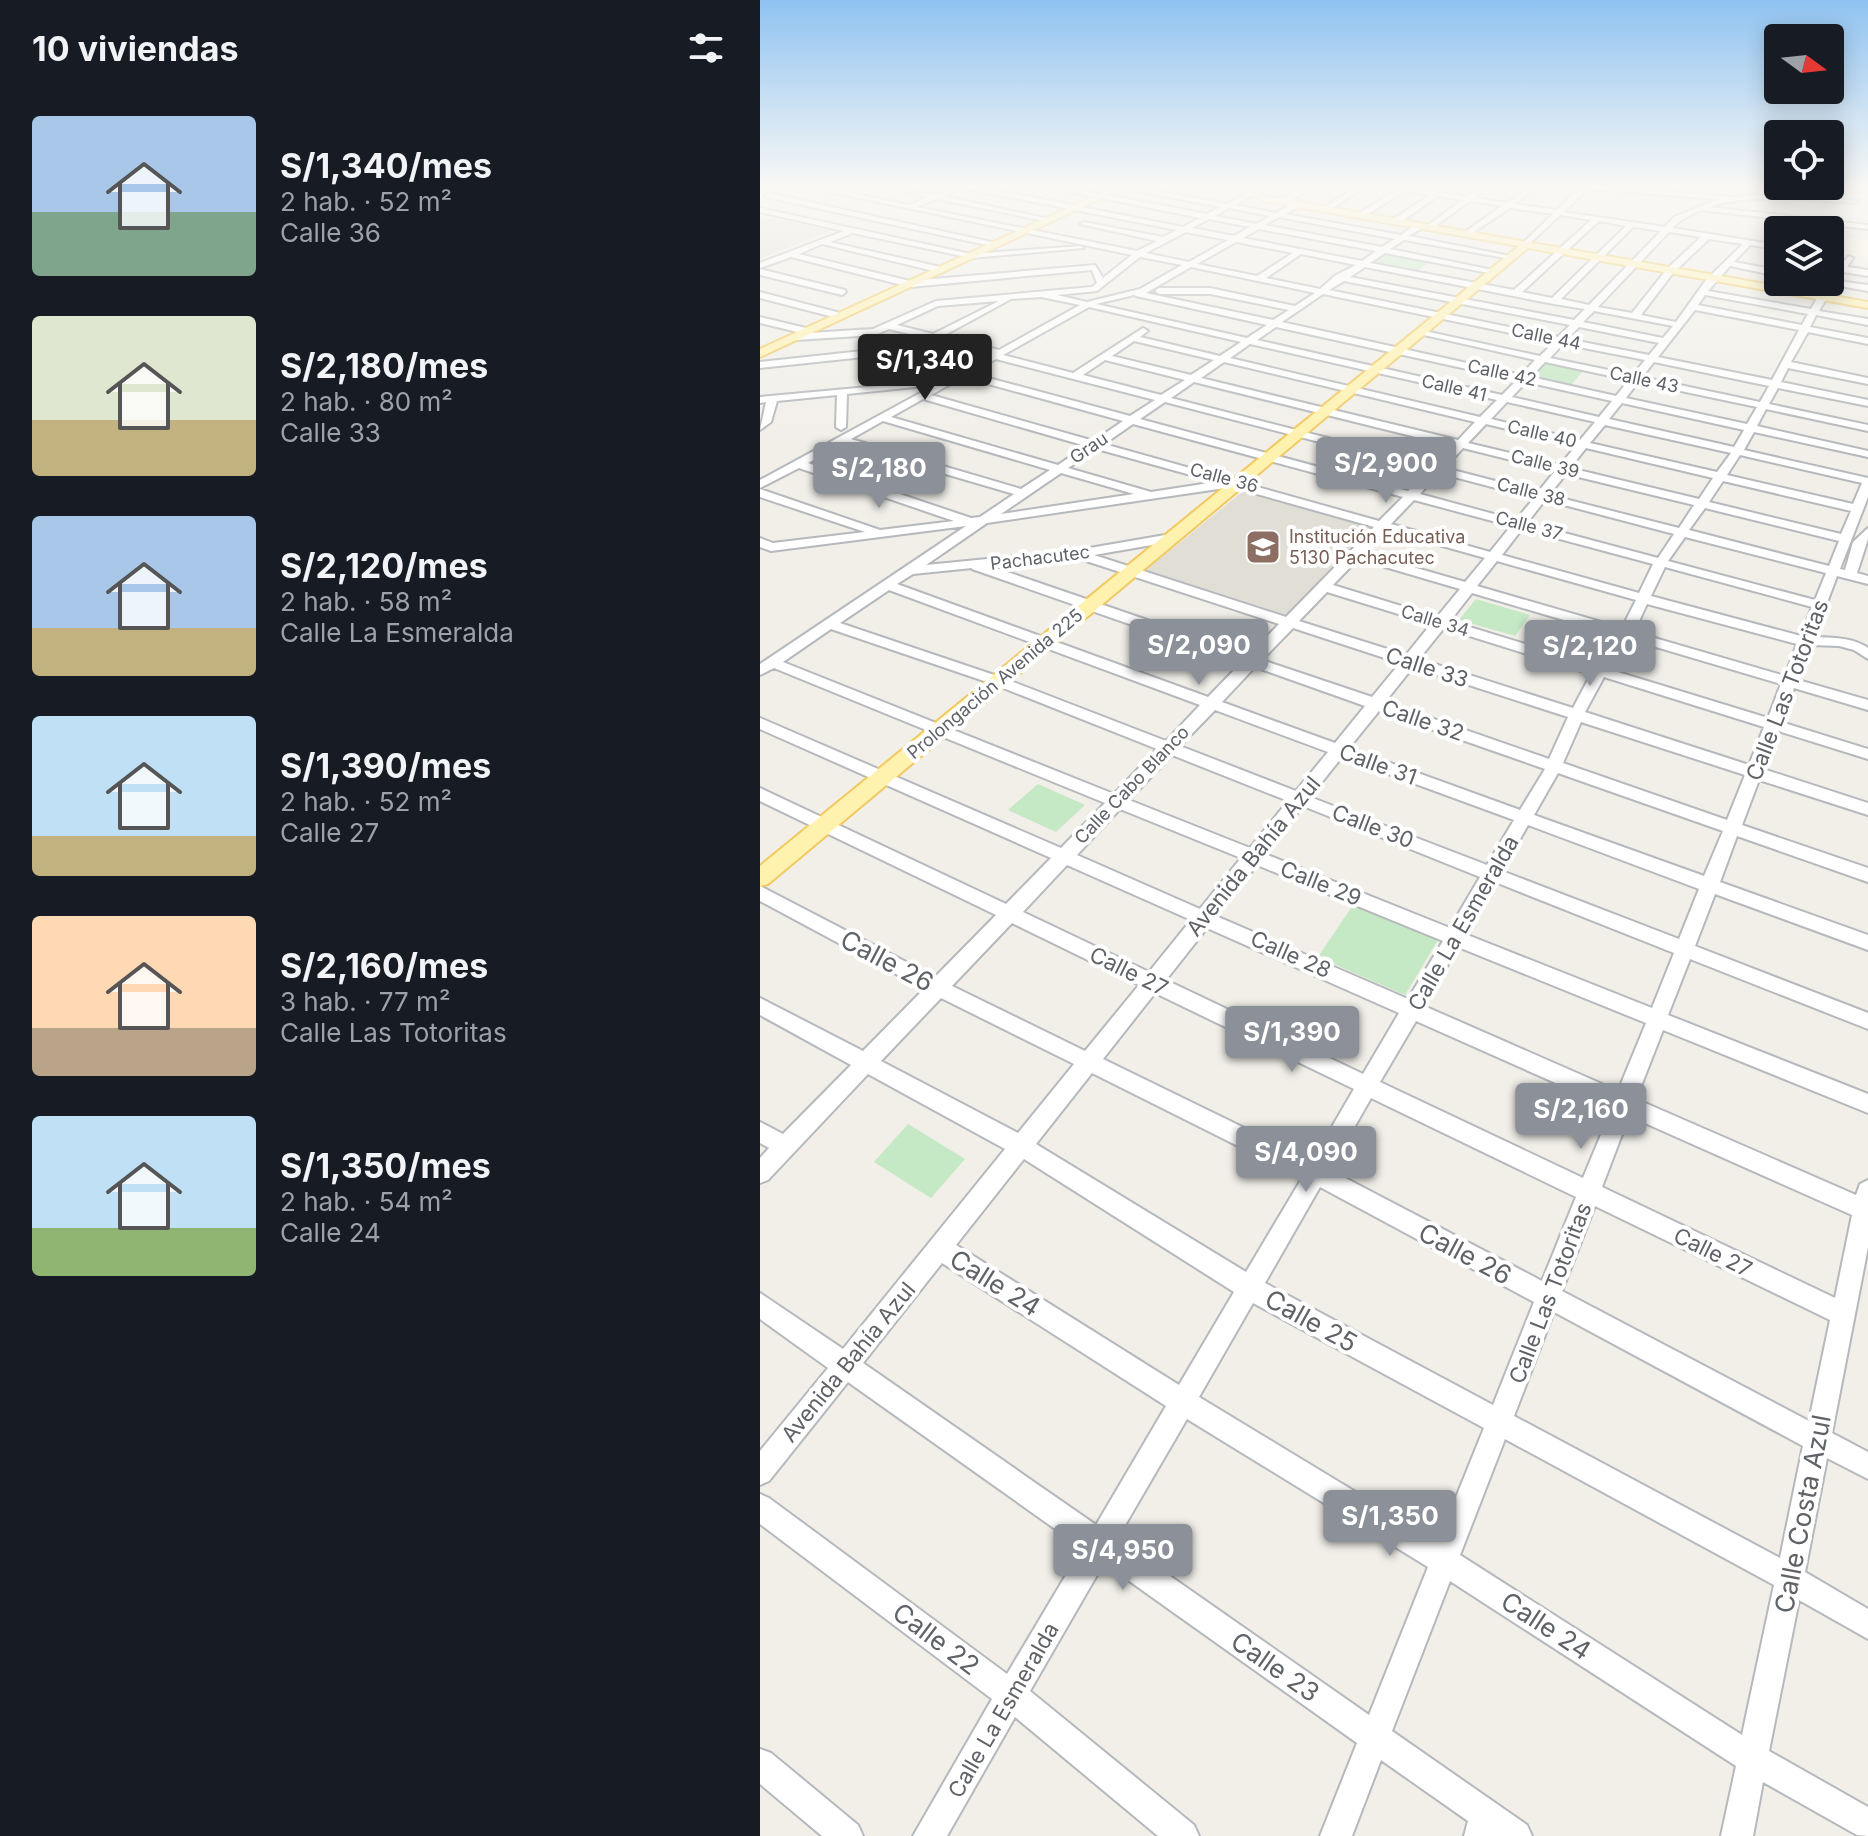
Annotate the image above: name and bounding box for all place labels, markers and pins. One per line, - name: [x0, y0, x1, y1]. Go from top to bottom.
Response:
- pin: S/1,340: [851, 334, 999, 402]
- pin: S/2,900: [1312, 437, 1460, 505]
- pin: S/2,180: [805, 442, 953, 510]
- place label: Institución Educativa 5130 Pachacutec: [1289, 526, 1465, 568]
- school or university icon: Institución Educativa 5130 Pachacutec: [1244, 528, 1282, 566]
- pin: S/2,090: [1125, 619, 1273, 687]
- pin: S/2,120: [1516, 620, 1664, 688]
- pin: S/1,390: [1218, 1006, 1366, 1074]
- pin: S/2,160: [1507, 1083, 1655, 1151]
- pin: S/4,090: [1232, 1126, 1380, 1194]
- pin: S/1,350: [1316, 1490, 1464, 1558]
- pin: S/4,950: [1049, 1524, 1197, 1592]

